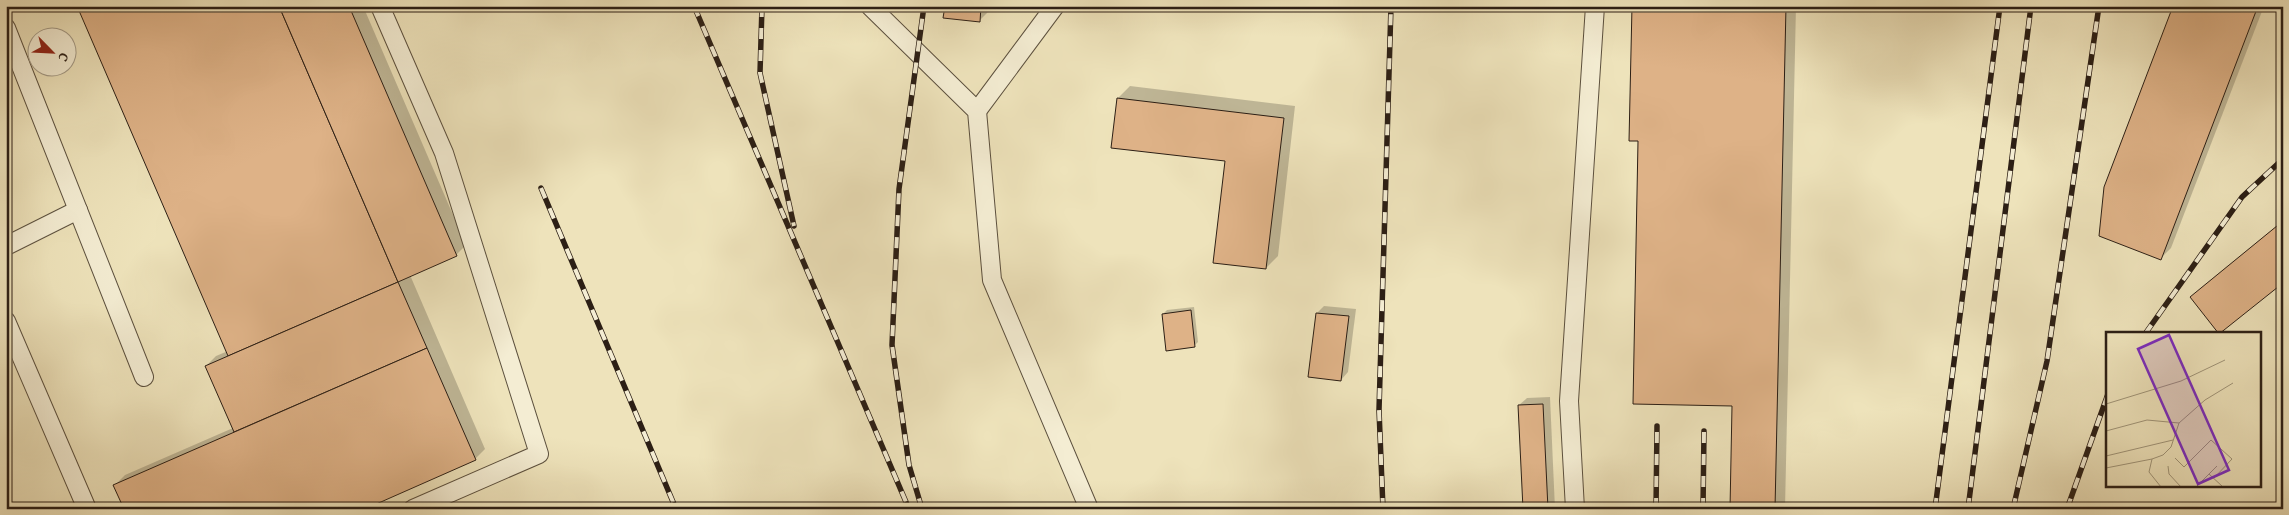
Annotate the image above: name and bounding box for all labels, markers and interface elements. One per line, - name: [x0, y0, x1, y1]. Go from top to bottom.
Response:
- north arrow: [28, 28, 78, 78]
- text: С: [53, 50, 75, 65]
- inset map: [2106, 332, 2262, 488]

